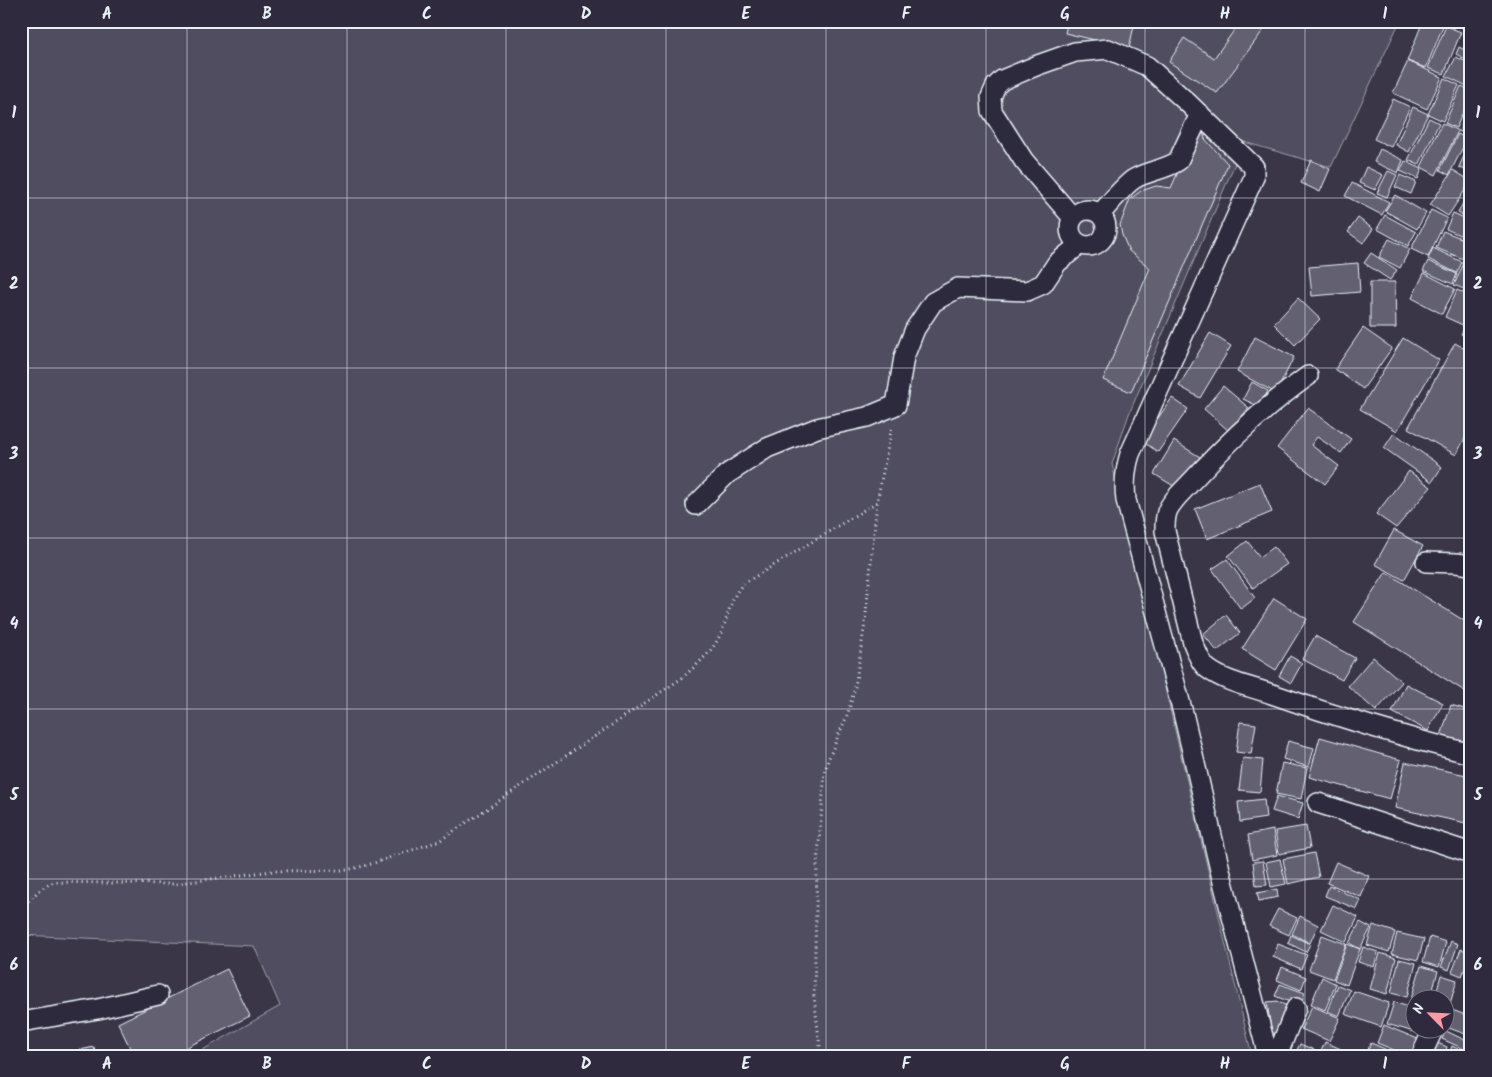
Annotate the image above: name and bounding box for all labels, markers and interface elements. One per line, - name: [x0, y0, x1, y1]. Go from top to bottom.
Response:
- text: A: [102, 2, 112, 27]
- text: B: [262, 2, 272, 27]
- text: C: [422, 2, 432, 27]
- text: D: [581, 2, 592, 27]
- text: E: [742, 2, 752, 27]
- text: F: [902, 2, 912, 27]
- text: G: [1060, 2, 1070, 27]
- text: H: [1220, 2, 1230, 27]
- text: I: [1383, 2, 1388, 27]
- text: 1: [12, 101, 17, 126]
- text: 1: [1476, 101, 1481, 126]
- text: 2: [9, 272, 19, 297]
- text: 2: [1473, 272, 1483, 297]
- text: 3: [9, 442, 19, 467]
- text: 3: [1473, 442, 1483, 467]
- text: 4: [10, 612, 19, 637]
- text: 4: [1474, 612, 1483, 637]
- text: 5: [9, 783, 20, 808]
- text: 5: [1473, 783, 1484, 808]
- text: 6: [10, 953, 19, 978]
- text: 6: [1474, 953, 1483, 978]
- north arrow: [1404, 990, 1454, 1040]
- text: N: [1407, 1000, 1431, 1018]
- text: A: [102, 1052, 112, 1077]
- text: B: [262, 1052, 272, 1077]
- text: C: [422, 1052, 432, 1077]
- text: D: [581, 1052, 592, 1077]
- text: E: [742, 1052, 752, 1077]
- text: F: [902, 1052, 912, 1077]
- text: G: [1060, 1052, 1070, 1077]
- text: H: [1220, 1052, 1230, 1077]
- text: I: [1383, 1052, 1388, 1077]

